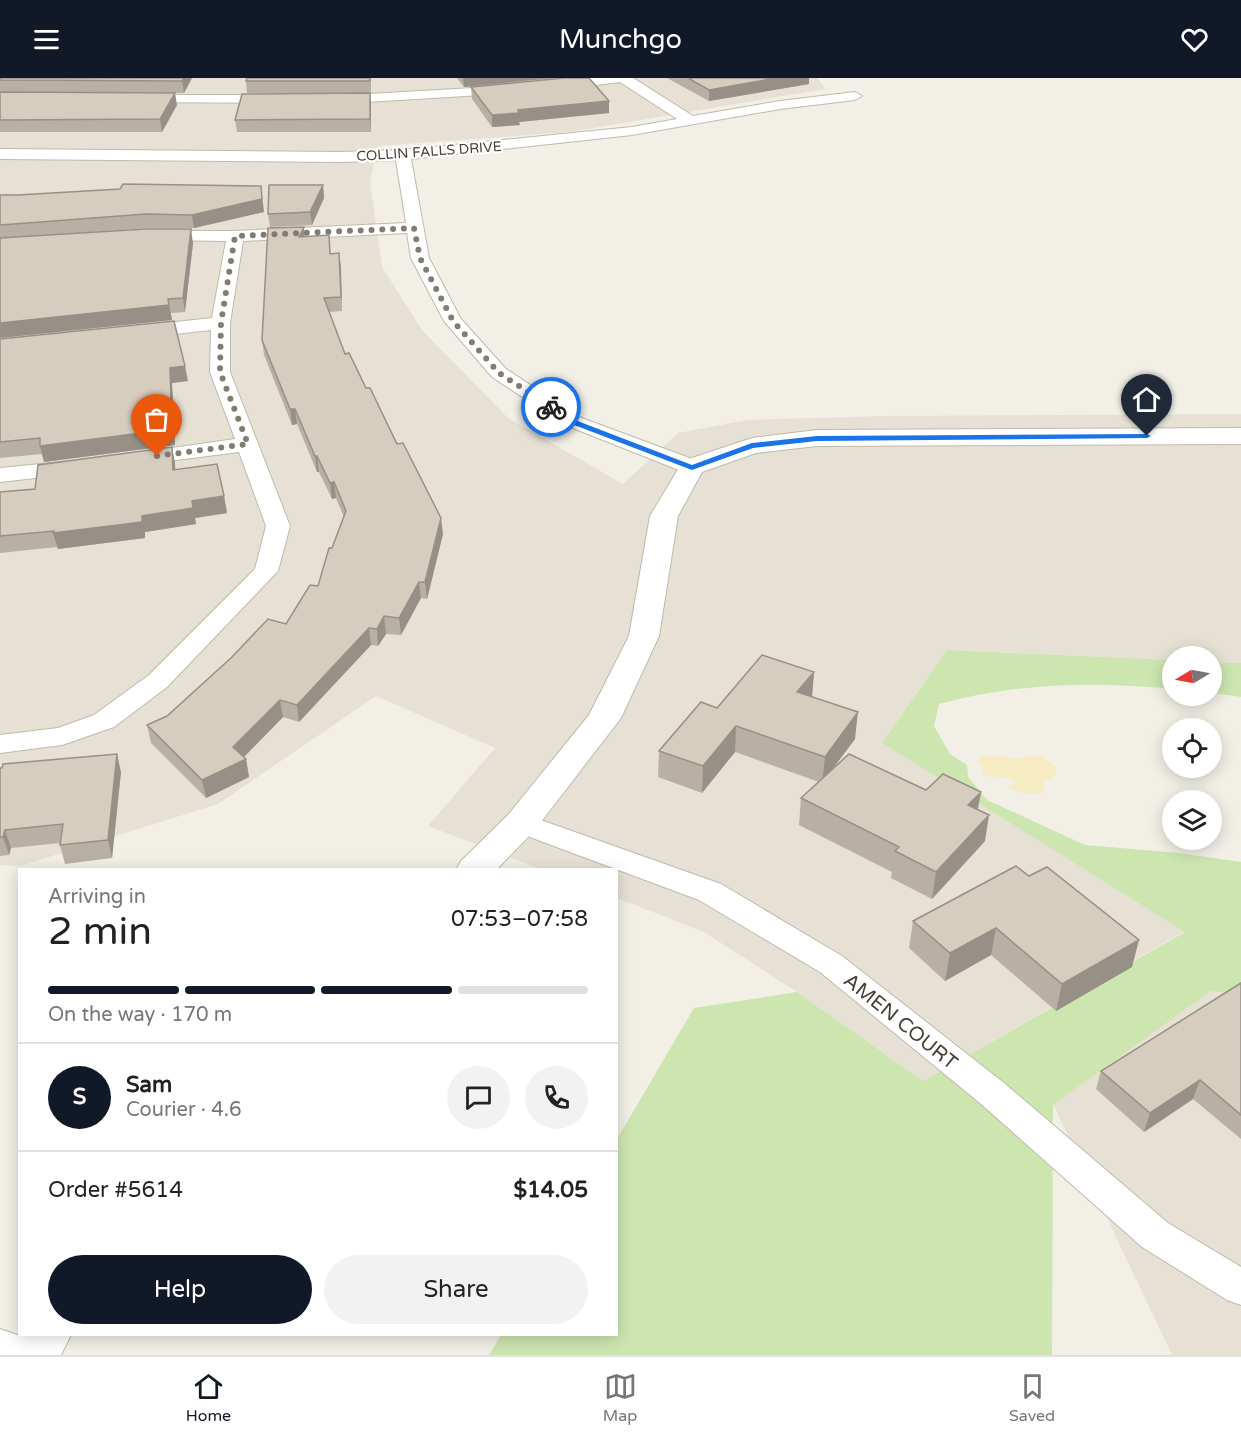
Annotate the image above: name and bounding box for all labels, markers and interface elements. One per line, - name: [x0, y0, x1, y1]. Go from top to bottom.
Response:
- icon: menu: [30, 23, 63, 56]
- text: Munchgo: [559, 23, 682, 56]
- icon: heart: [1178, 23, 1211, 56]
- street label: COLLIN FALLS DRIVE: [356, 138, 502, 165]
- pin: [1121, 374, 1172, 436]
- courier: [521, 377, 581, 437]
- icon: home: [1130, 383, 1163, 416]
- icon: bike: [535, 391, 568, 424]
- pin: [131, 394, 182, 456]
- icon: bag: [140, 403, 173, 436]
- north arrow: [1162, 646, 1222, 706]
- map controls: [1162, 646, 1222, 850]
- button: locate: [1162, 718, 1222, 778]
- button: layers: [1162, 790, 1222, 850]
- text: Arriving in: [48, 885, 146, 909]
- text: 07:53–07:58: [451, 906, 588, 932]
- text: 2 min: [48, 908, 152, 955]
- street label: AMEN COURT: [839, 969, 962, 1075]
- text: On the way · 170 m: [48, 1003, 232, 1027]
- button: chat: [447, 1066, 510, 1129]
- button: phone: [525, 1066, 588, 1129]
- text: Sam: [126, 1072, 172, 1098]
- text: S: [73, 1084, 86, 1110]
- text: Courier · 4.6: [126, 1098, 241, 1122]
- text: Order #5614: [48, 1177, 183, 1203]
- text: $14.05: [513, 1177, 588, 1203]
- button: Help: [48, 1255, 312, 1324]
- button: Share: [324, 1255, 588, 1324]
- tab: Home: [186, 1370, 231, 1426]
- tab: Map: [603, 1370, 637, 1426]
- tab: Saved: [1009, 1370, 1055, 1426]

